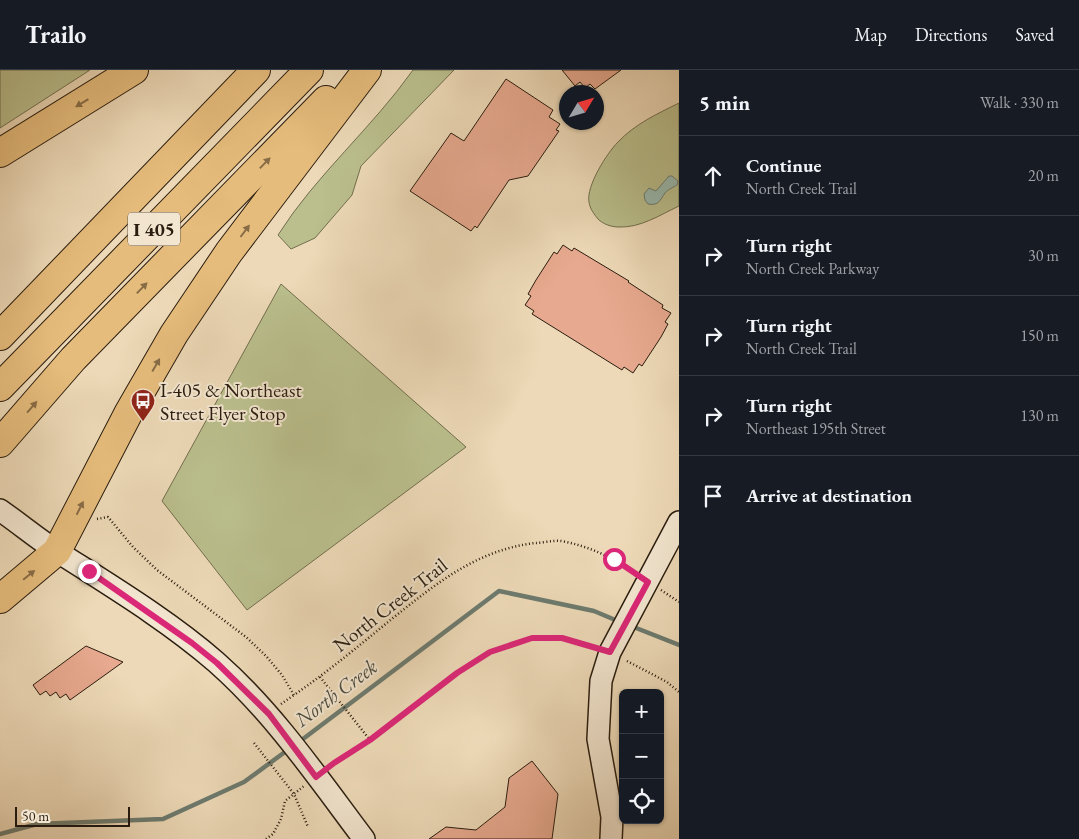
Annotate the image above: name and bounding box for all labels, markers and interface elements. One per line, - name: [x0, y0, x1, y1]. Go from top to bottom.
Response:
- text: Trailo: [25, 19, 86, 50]
- text: Map: [855, 23, 887, 46]
- text: Directions: [915, 23, 987, 46]
- text: Saved: [1015, 23, 1054, 46]
- north arrow: [559, 85, 604, 130]
- text: 5 min: [699, 89, 750, 116]
- text: Walk · 330 m: [980, 92, 1059, 113]
- one-way arrow: [76, 98, 89, 108]
- text: Continue: [746, 153, 821, 178]
- one-way arrow: [259, 157, 271, 169]
- icon: ahead: [699, 162, 727, 190]
- text: 20 m: [1028, 165, 1059, 186]
- text: North Creek Trail: [746, 178, 857, 199]
- road number: I 405: [128, 212, 180, 246]
- one-way arrow: [240, 224, 250, 238]
- text: Turn right: [746, 233, 832, 258]
- icon: right: [699, 242, 727, 270]
- text: 30 m: [1028, 245, 1059, 266]
- text: North Creek Parkway: [746, 258, 879, 279]
- one-way arrow: [136, 282, 148, 294]
- text: Turn right: [746, 313, 832, 338]
- icon: right: [699, 322, 727, 350]
- text: 150 m: [1020, 325, 1059, 346]
- text: North Creek Trail: [746, 338, 857, 359]
- one-way arrow: [152, 357, 160, 372]
- place label: I-405 & Northeast Street Flyer Stop: [160, 377, 302, 426]
- bus stop icon: I-405 & Northeast Street Flyer Stop: [130, 388, 156, 422]
- text: Turn right: [746, 393, 832, 418]
- one-way arrow: [26, 401, 38, 413]
- icon: right: [699, 402, 727, 430]
- text: 130 m: [1020, 405, 1059, 426]
- text: Northeast 195th Street: [746, 418, 886, 439]
- icon: arrive: [699, 482, 727, 510]
- text: Arrive at destination: [746, 483, 912, 508]
- one-way arrow: [76, 501, 84, 515]
- route start: [603, 548, 626, 571]
- street label: North Creek Trail: [327, 552, 453, 658]
- route end: [78, 560, 101, 583]
- one-way arrow: [22, 569, 35, 580]
- water label: North Creek: [288, 652, 383, 733]
- map controls: [619, 689, 664, 824]
- button: +: [619, 689, 664, 734]
- button: −: [619, 734, 664, 779]
- button: locate: [619, 779, 664, 824]
- scale bar: [15, 804, 130, 827]
- text: 50 m: [22, 807, 49, 825]

